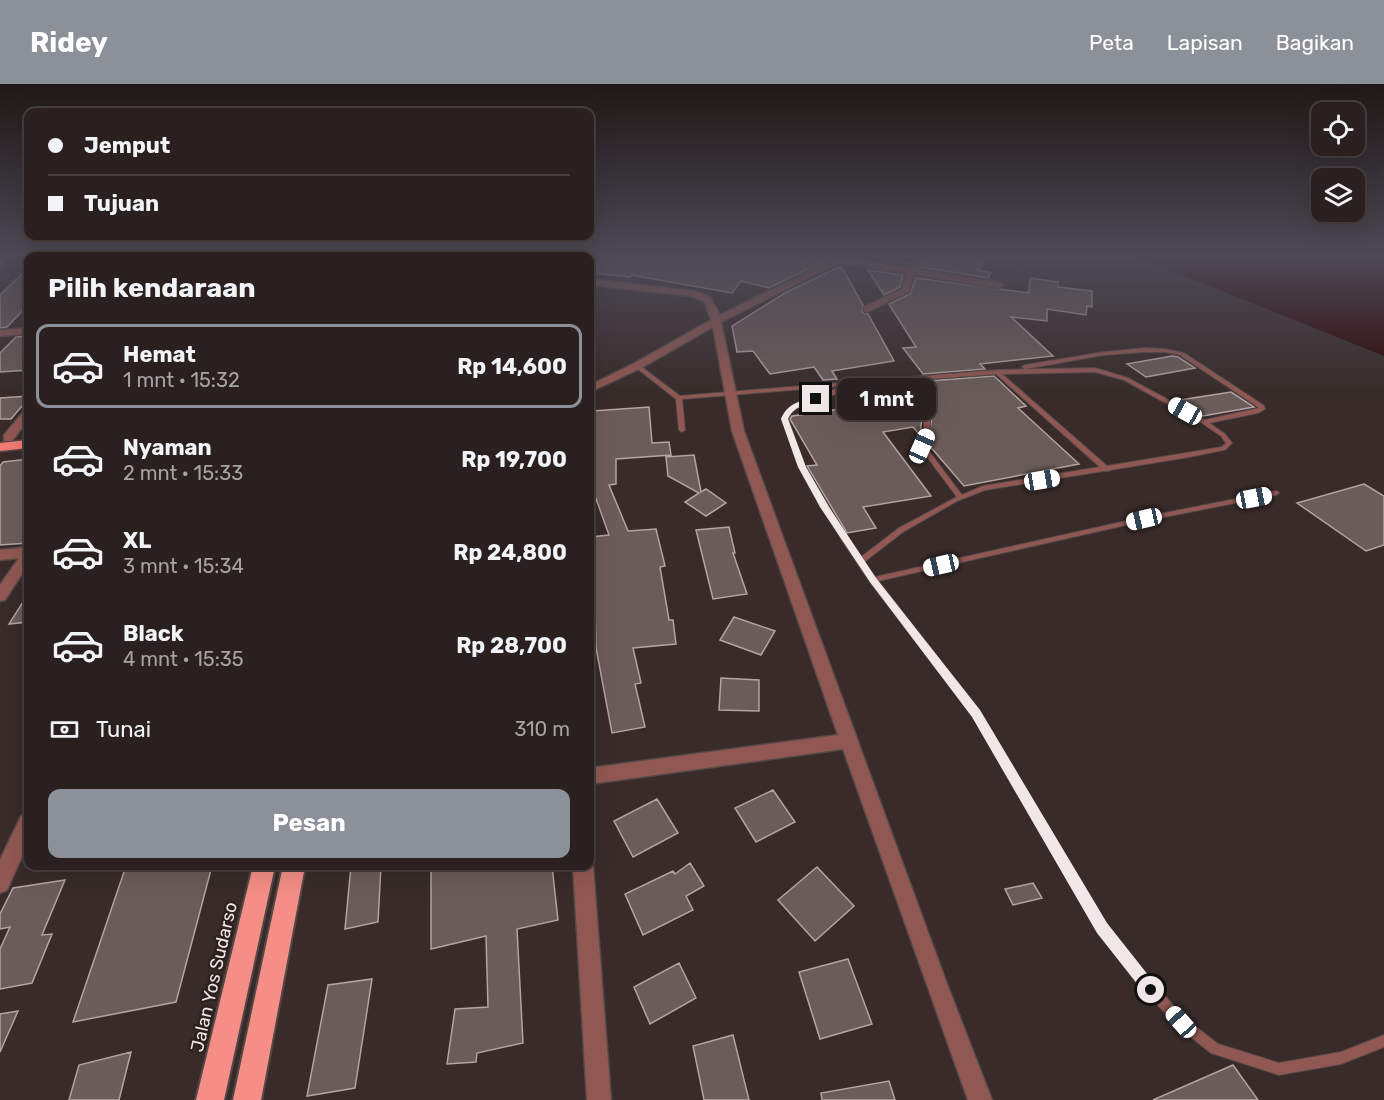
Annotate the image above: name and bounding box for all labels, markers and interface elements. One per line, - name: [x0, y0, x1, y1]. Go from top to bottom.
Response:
- text: Ridey: [30, 26, 108, 59]
- text: Peta: [1089, 30, 1134, 55]
- text: Lapisan: [1167, 30, 1243, 55]
- text: Bagikan: [1276, 30, 1354, 55]
- map controls: [1311, 102, 1365, 222]
- button: locate: [1311, 102, 1365, 156]
- text: Jemput: [84, 132, 170, 159]
- button: layers: [1311, 168, 1365, 222]
- text: Tujuan: [84, 190, 159, 217]
- text: Pilih kendaraan: [48, 272, 256, 304]
- icon: car: [51, 339, 105, 393]
- text: Hemat: [123, 341, 196, 368]
- text: Rp 14,600: [457, 353, 567, 380]
- text: 1 mnt · 15:32: [123, 368, 240, 392]
- callout: 1 mnt: [837, 378, 936, 420]
- route end: [802, 385, 829, 412]
- text: 1 mnt: [859, 387, 914, 411]
- car: [1165, 394, 1205, 428]
- car: [906, 426, 938, 466]
- icon: car: [51, 432, 105, 486]
- text: Nyaman: [123, 434, 212, 461]
- text: Rp 19,700: [461, 446, 567, 473]
- text: 2 mnt · 15:33: [123, 461, 243, 485]
- car: [1023, 468, 1061, 492]
- car: [1235, 486, 1273, 510]
- car: [1124, 506, 1164, 532]
- icon: car: [51, 525, 105, 579]
- text: XL: [123, 527, 151, 554]
- text: Rp 24,800: [453, 539, 567, 566]
- car: [921, 552, 961, 578]
- text: 3 mnt · 15:34: [123, 554, 244, 578]
- icon: car: [51, 618, 105, 672]
- text: Black: [123, 620, 184, 647]
- text: Rp 28,700: [456, 632, 567, 659]
- text: 4 mnt · 15:35: [123, 647, 244, 671]
- icon: cash: [48, 713, 81, 746]
- text: Tunai: [96, 716, 151, 743]
- text: 310 m: [514, 717, 570, 741]
- button: Pesan: [48, 789, 570, 858]
- street label: Jalan Yos Sudarso: [186, 900, 242, 1054]
- route start: [1137, 976, 1164, 1003]
- car: [1162, 1003, 1200, 1041]

